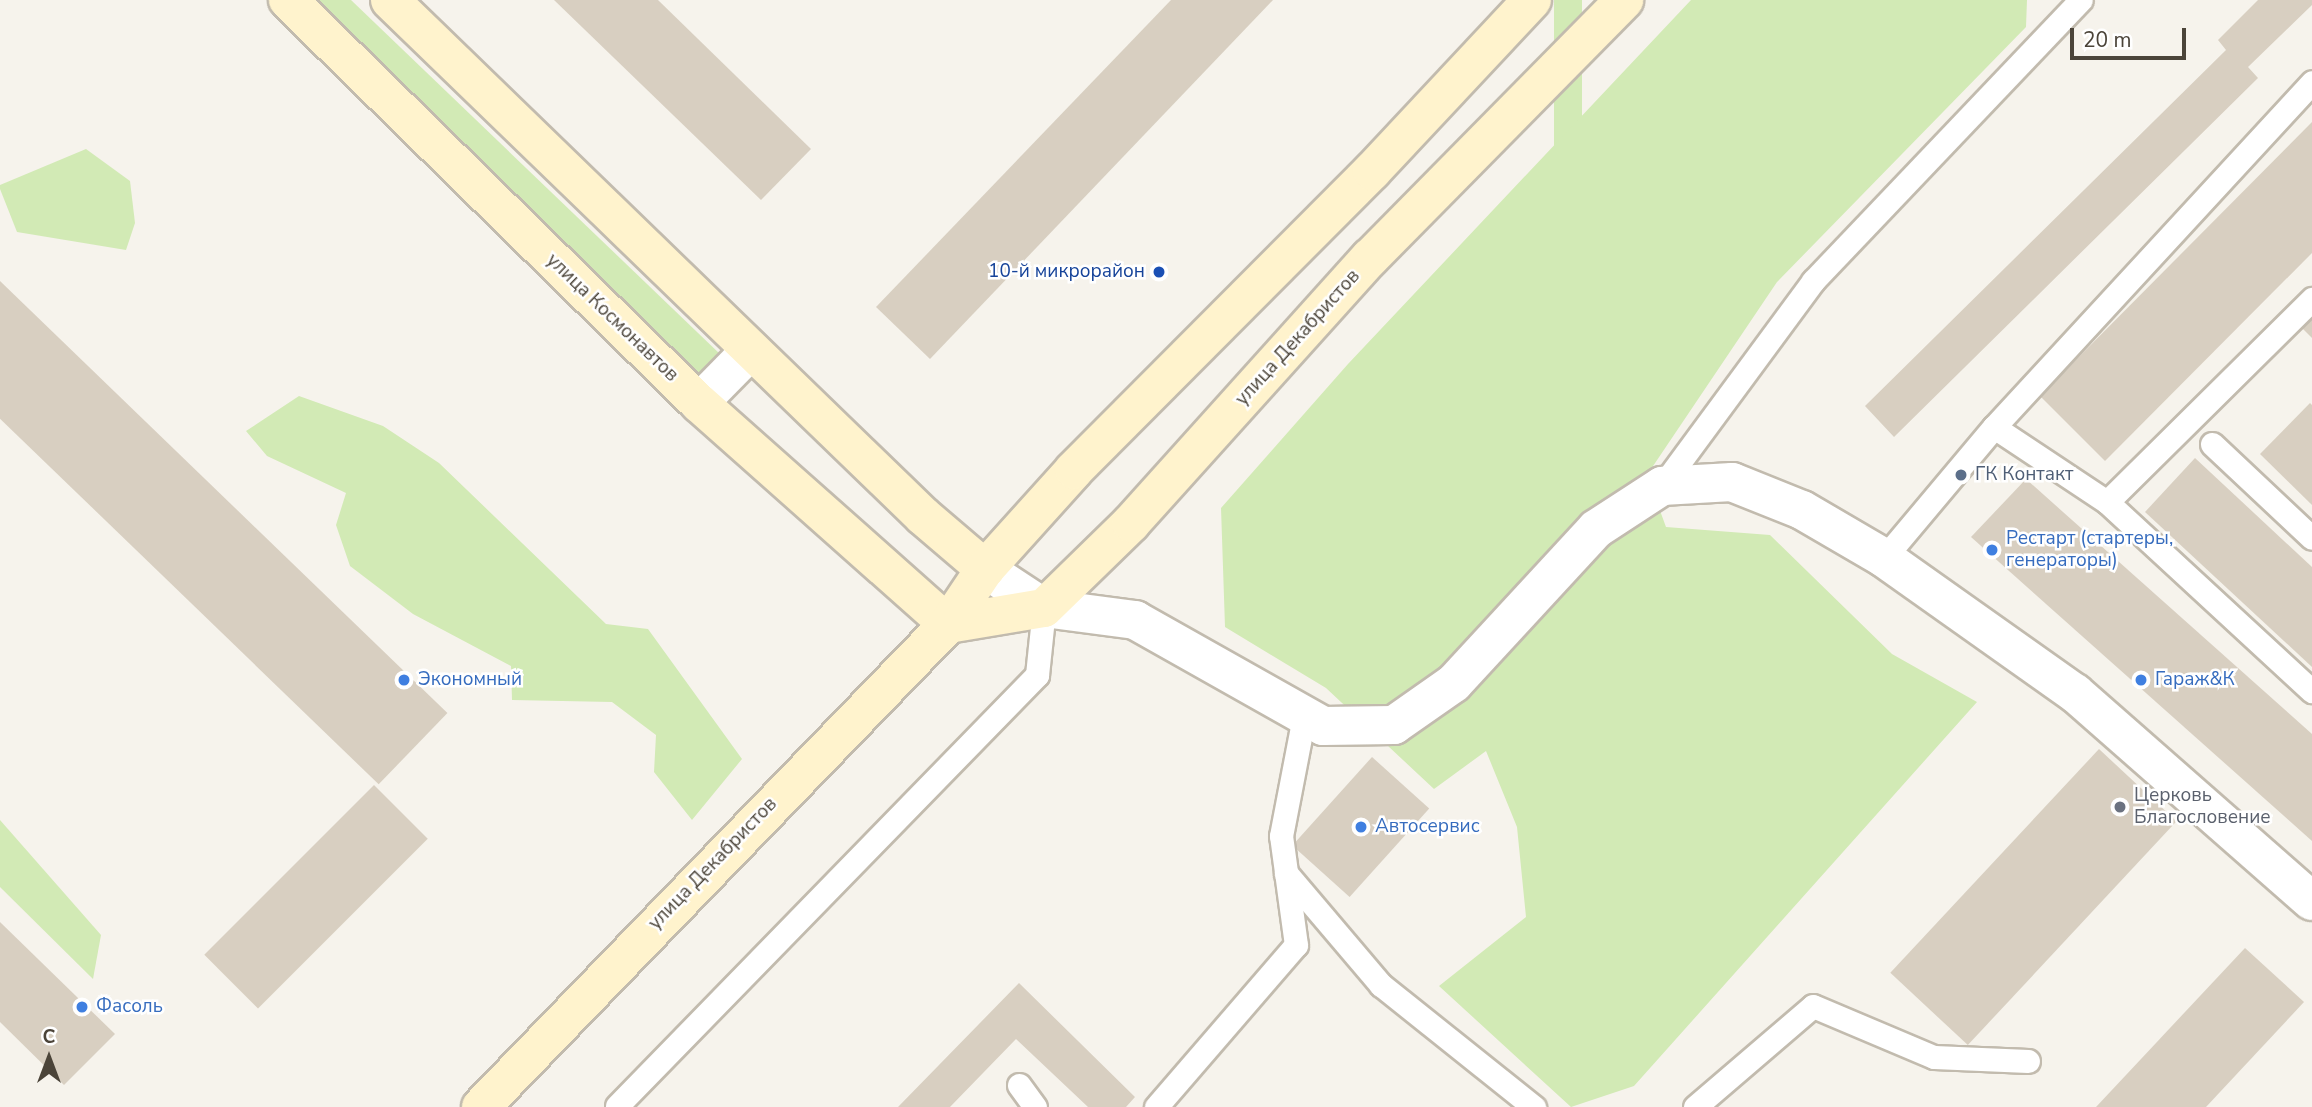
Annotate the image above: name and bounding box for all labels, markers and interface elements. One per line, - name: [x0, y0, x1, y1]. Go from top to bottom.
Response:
- scale bar: [2074, 14, 2190, 58]
- text: 20 m: [2083, 26, 2132, 54]
- street label: улица Космонавтов: [541, 249, 683, 387]
- place label: 10-й микрорайон: [988, 261, 1145, 283]
- marker: 10-й микрорайон: [1151, 264, 1167, 280]
- street label: улица Декабристов: [1231, 265, 1365, 411]
- place label: ГК Контакт: [1975, 464, 2073, 486]
- marker: ГК Контакт: [1953, 467, 1969, 483]
- place label: Рестарт (стартеры, генераторы): [2006, 528, 2173, 572]
- marker: Рестарт (стартеры, генераторы): [1984, 542, 2000, 558]
- place label: Экономный: [418, 669, 522, 691]
- place label: Гараж&К: [2155, 669, 2235, 691]
- marker: Экономный: [396, 672, 412, 688]
- marker: Гараж&К: [2133, 672, 2149, 688]
- place label: Церковь Благословение: [2134, 785, 2271, 829]
- street label: улица Декабристов: [644, 793, 782, 935]
- marker: Церковь Благословение: [2112, 799, 2128, 815]
- place label: Автосервис: [1375, 816, 1480, 838]
- marker: Автосервис: [1353, 819, 1369, 835]
- place label: Фасоль: [96, 996, 163, 1018]
- marker: Фасоль: [74, 999, 90, 1015]
- north arrow: [14, 1023, 84, 1093]
- text: С: [43, 1024, 55, 1050]

